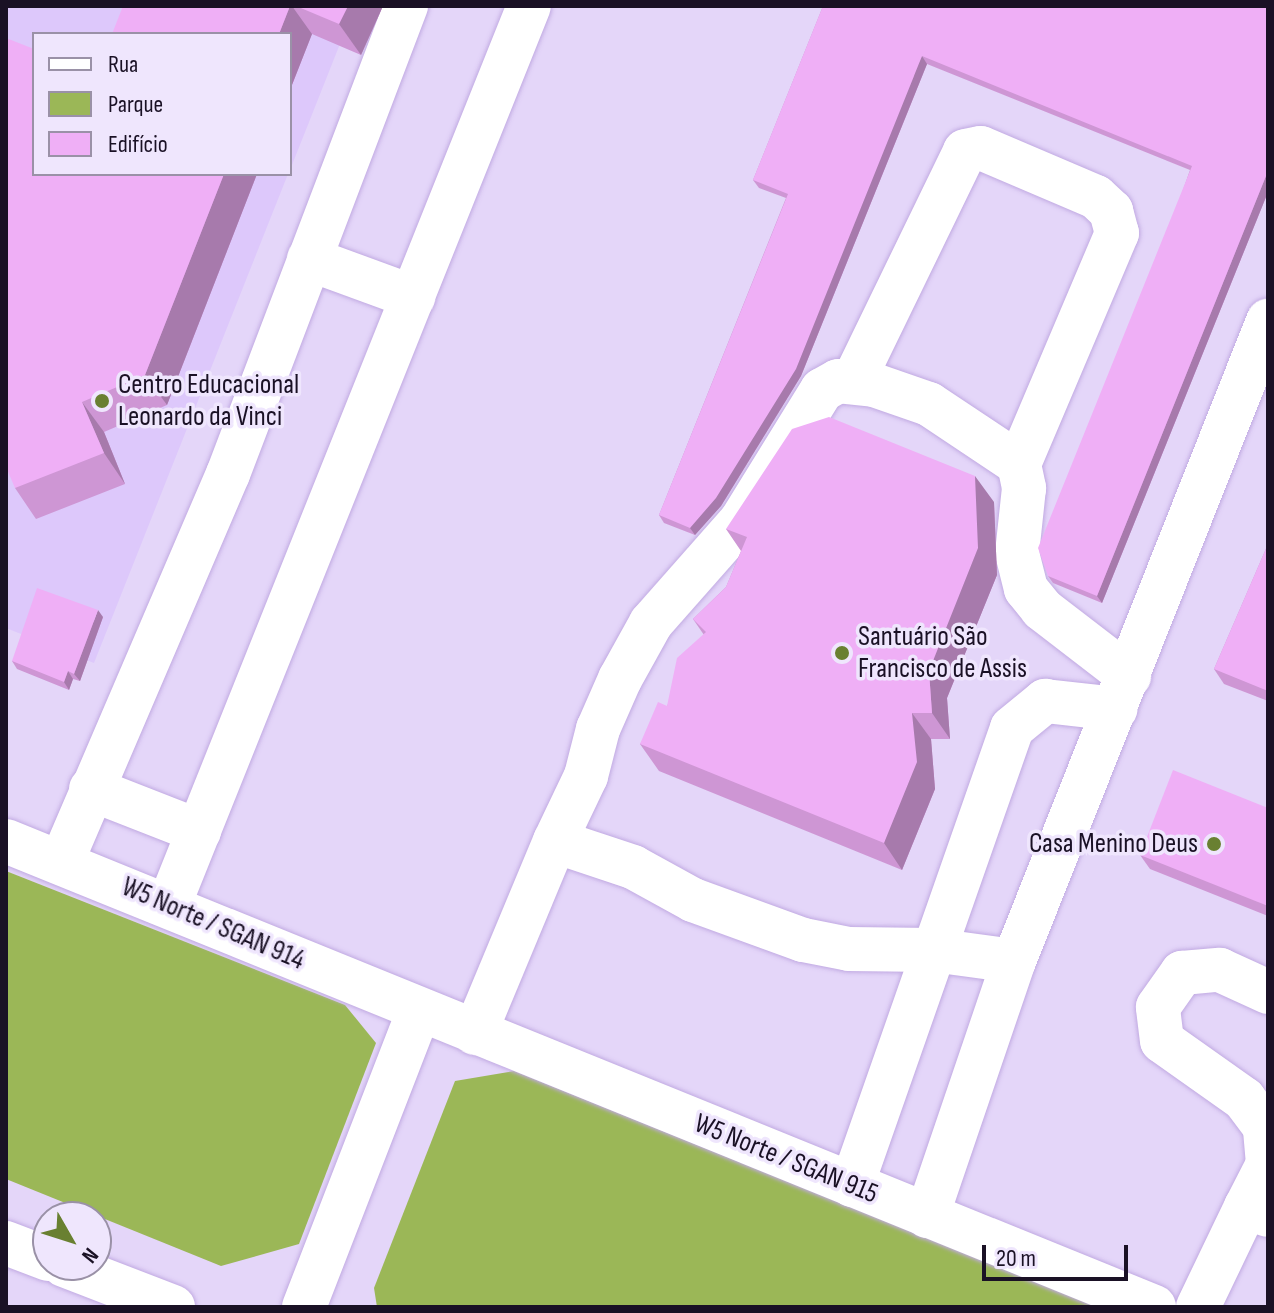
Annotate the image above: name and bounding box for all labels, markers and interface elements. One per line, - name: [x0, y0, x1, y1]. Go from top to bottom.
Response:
- legend: [32, 32, 292, 176]
- text: Rua: [108, 50, 138, 79]
- text: Parque: [108, 90, 163, 119]
- text: Edifício: [108, 130, 168, 159]
- place label: Centro Educacional Leonardo da Vinci: [118, 368, 299, 434]
- marker: Centro Educacional Leonardo da Vinci: [93, 392, 111, 410]
- place label: Santuário São Francisco de Assis: [858, 620, 1027, 686]
- marker: Santuário São Francisco de Assis: [833, 644, 851, 662]
- place label: Casa Menino Deus: [1029, 827, 1198, 861]
- marker: Casa Menino Deus: [1205, 835, 1223, 853]
- street label: W5 Norte / SGAN 914: [117, 870, 309, 978]
- street label: W5 Norte / SGAN 915: [689, 1107, 883, 1211]
- north arrow: [32, 1201, 112, 1281]
- scale bar: [986, 1229, 1132, 1279]
- text: N: [75, 1242, 104, 1268]
- text: 20 m: [996, 1244, 1036, 1273]

